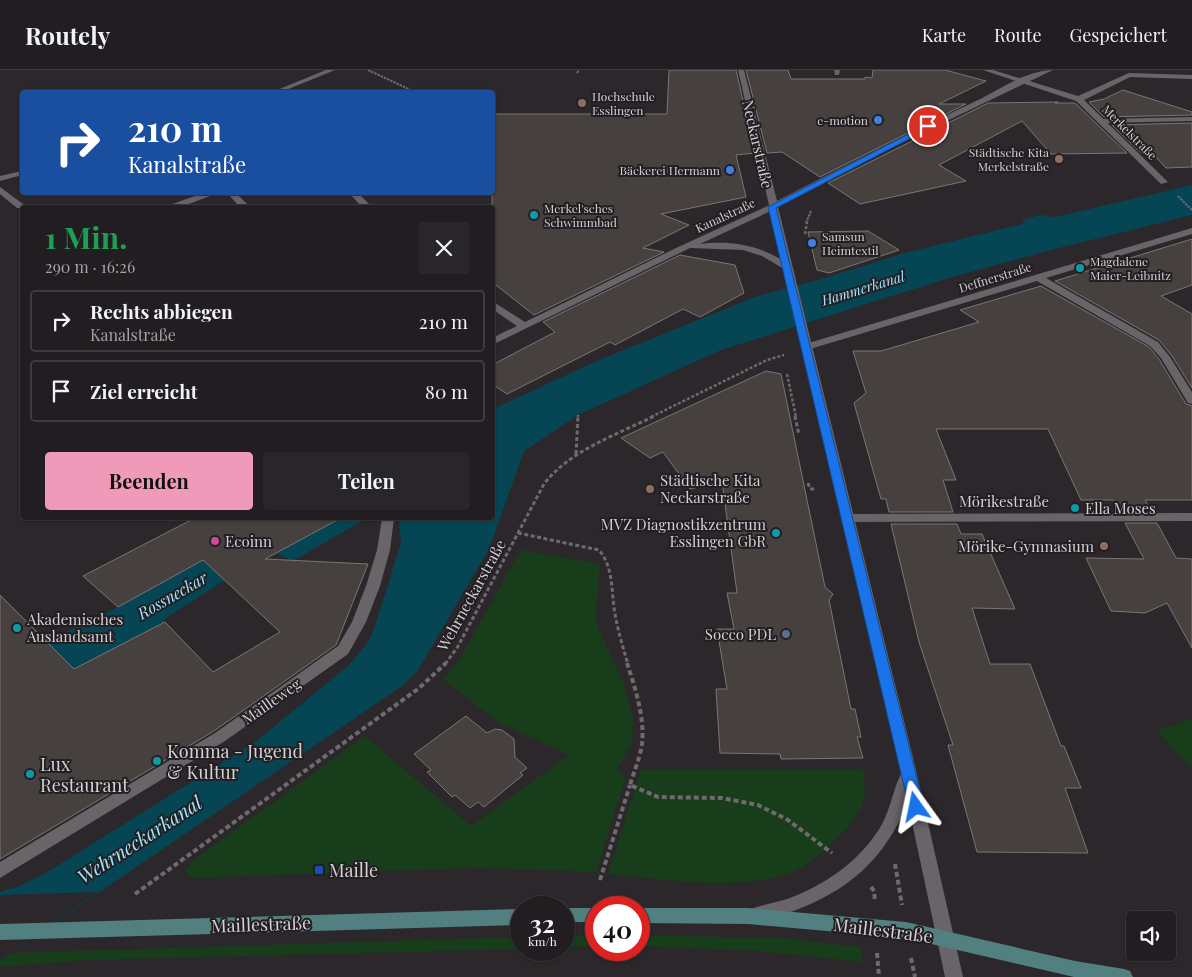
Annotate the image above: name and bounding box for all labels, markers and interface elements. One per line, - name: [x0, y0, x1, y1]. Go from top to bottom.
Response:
- text: Routely: [25, 19, 110, 51]
- text: Karte: [922, 23, 966, 47]
- text: Route: [994, 23, 1042, 47]
- text: Gespeichert: [1070, 23, 1167, 47]
- place label: Hochschule Esslingen: [592, 88, 655, 118]
- marker: Hochschule Esslingen: [576, 97, 588, 109]
- street label: Neckarstraße: [738, 98, 778, 190]
- street label: Merkelstraße: [1099, 101, 1161, 163]
- text: 210 m: [128, 104, 222, 151]
- pin: [907, 105, 949, 147]
- icon: right: [45, 110, 110, 175]
- place label: e-motion: [817, 112, 868, 128]
- icon: arrive: [914, 112, 942, 140]
- marker: e-motion: [872, 114, 884, 126]
- place label: Städtische Kita Merkelstraße: [969, 144, 1049, 174]
- text: Kanalstraße: [128, 149, 246, 179]
- marker: Städtische Kita Merkelstraße: [1053, 153, 1065, 165]
- place label: Bäckerei Hermann: [619, 162, 720, 178]
- marker: Bäckerei Hermann: [724, 164, 736, 176]
- street label: Kanalstraße: [692, 194, 758, 236]
- place label: Merkel'sches Schwimmbad: [544, 200, 617, 230]
- marker: Merkel'sches Schwimmbad: [528, 209, 540, 221]
- text: 1 Min.: [45, 217, 127, 257]
- button: close: [418, 222, 470, 274]
- place label: Samsun Heimtextil: [822, 228, 879, 258]
- marker: Samsun Heimtextil: [806, 237, 818, 249]
- place label: Magdalene Maier-Leibnitz: [1090, 253, 1171, 283]
- text: 290 m · 16:26: [45, 256, 135, 277]
- street label: Deffnerstraße: [957, 258, 1033, 296]
- marker: Magdalene Maier-Leibnitz: [1074, 262, 1086, 274]
- water label: Hammerkanal: [818, 266, 908, 310]
- text: Rechts abbiegen: [90, 298, 233, 324]
- icon: right: [47, 307, 75, 335]
- text: 210 m: [419, 308, 468, 334]
- text: Kanalstraße: [90, 324, 176, 345]
- icon: arrive: [47, 377, 75, 405]
- text: Ziel erreicht: [90, 378, 198, 404]
- text: 80 m: [425, 378, 468, 404]
- button: Beenden: [45, 452, 253, 510]
- button: Teilen: [263, 452, 470, 510]
- place label: Städtische Kita Neckarstraße: [660, 470, 761, 507]
- marker: Städtische Kita Neckarstraße: [644, 483, 656, 495]
- street label: Mörikestraße: [959, 491, 1049, 511]
- place label: Ella Moses: [1085, 498, 1156, 518]
- marker: Ella Moses: [1069, 502, 1081, 514]
- place label: MVZ Diagnostikzentrum Esslingen GbR: [601, 514, 767, 551]
- marker: MVZ Diagnostikzentrum Esslingen GbR: [770, 527, 782, 539]
- place label: Ecoinn: [225, 531, 272, 551]
- marker: Ecoinn: [209, 535, 221, 547]
- street label: Wehrneckarstraße: [432, 536, 510, 655]
- place label: Mörike-Gymnasium: [958, 536, 1095, 556]
- marker: Mörike-Gymnasium: [1098, 540, 1110, 552]
- water label: Rossneckar: [132, 566, 212, 624]
- place label: Akademisches Auslandsamt: [26, 609, 123, 646]
- marker: Akademisches Auslandsamt: [11, 622, 23, 634]
- place label: Socco PDL: [705, 624, 776, 644]
- marker: Socco PDL: [780, 628, 792, 640]
- street label: Mailleweg: [238, 673, 305, 729]
- place label: Komma - Jugend & Kultur: [167, 739, 304, 784]
- place label: Lux Restaurant: [40, 752, 129, 797]
- marker: Komma - Jugend & Kultur: [151, 755, 163, 767]
- marker: Lux Restaurant: [24, 768, 36, 780]
- position arrow: [889, 780, 941, 832]
- water label: Wehrneckarkanal: [72, 789, 207, 889]
- place label: Maille: [329, 858, 378, 882]
- marker: Maille: [313, 864, 325, 876]
- speed limit sign: 40: [585, 896, 650, 961]
- text: 32: [530, 906, 555, 939]
- street label: Maillestraße: [211, 910, 311, 938]
- map controls: [1126, 911, 1176, 961]
- button: sound: [1126, 911, 1176, 961]
- street label: Maillestraße: [832, 912, 934, 948]
- text: km/h: [528, 933, 557, 949]

